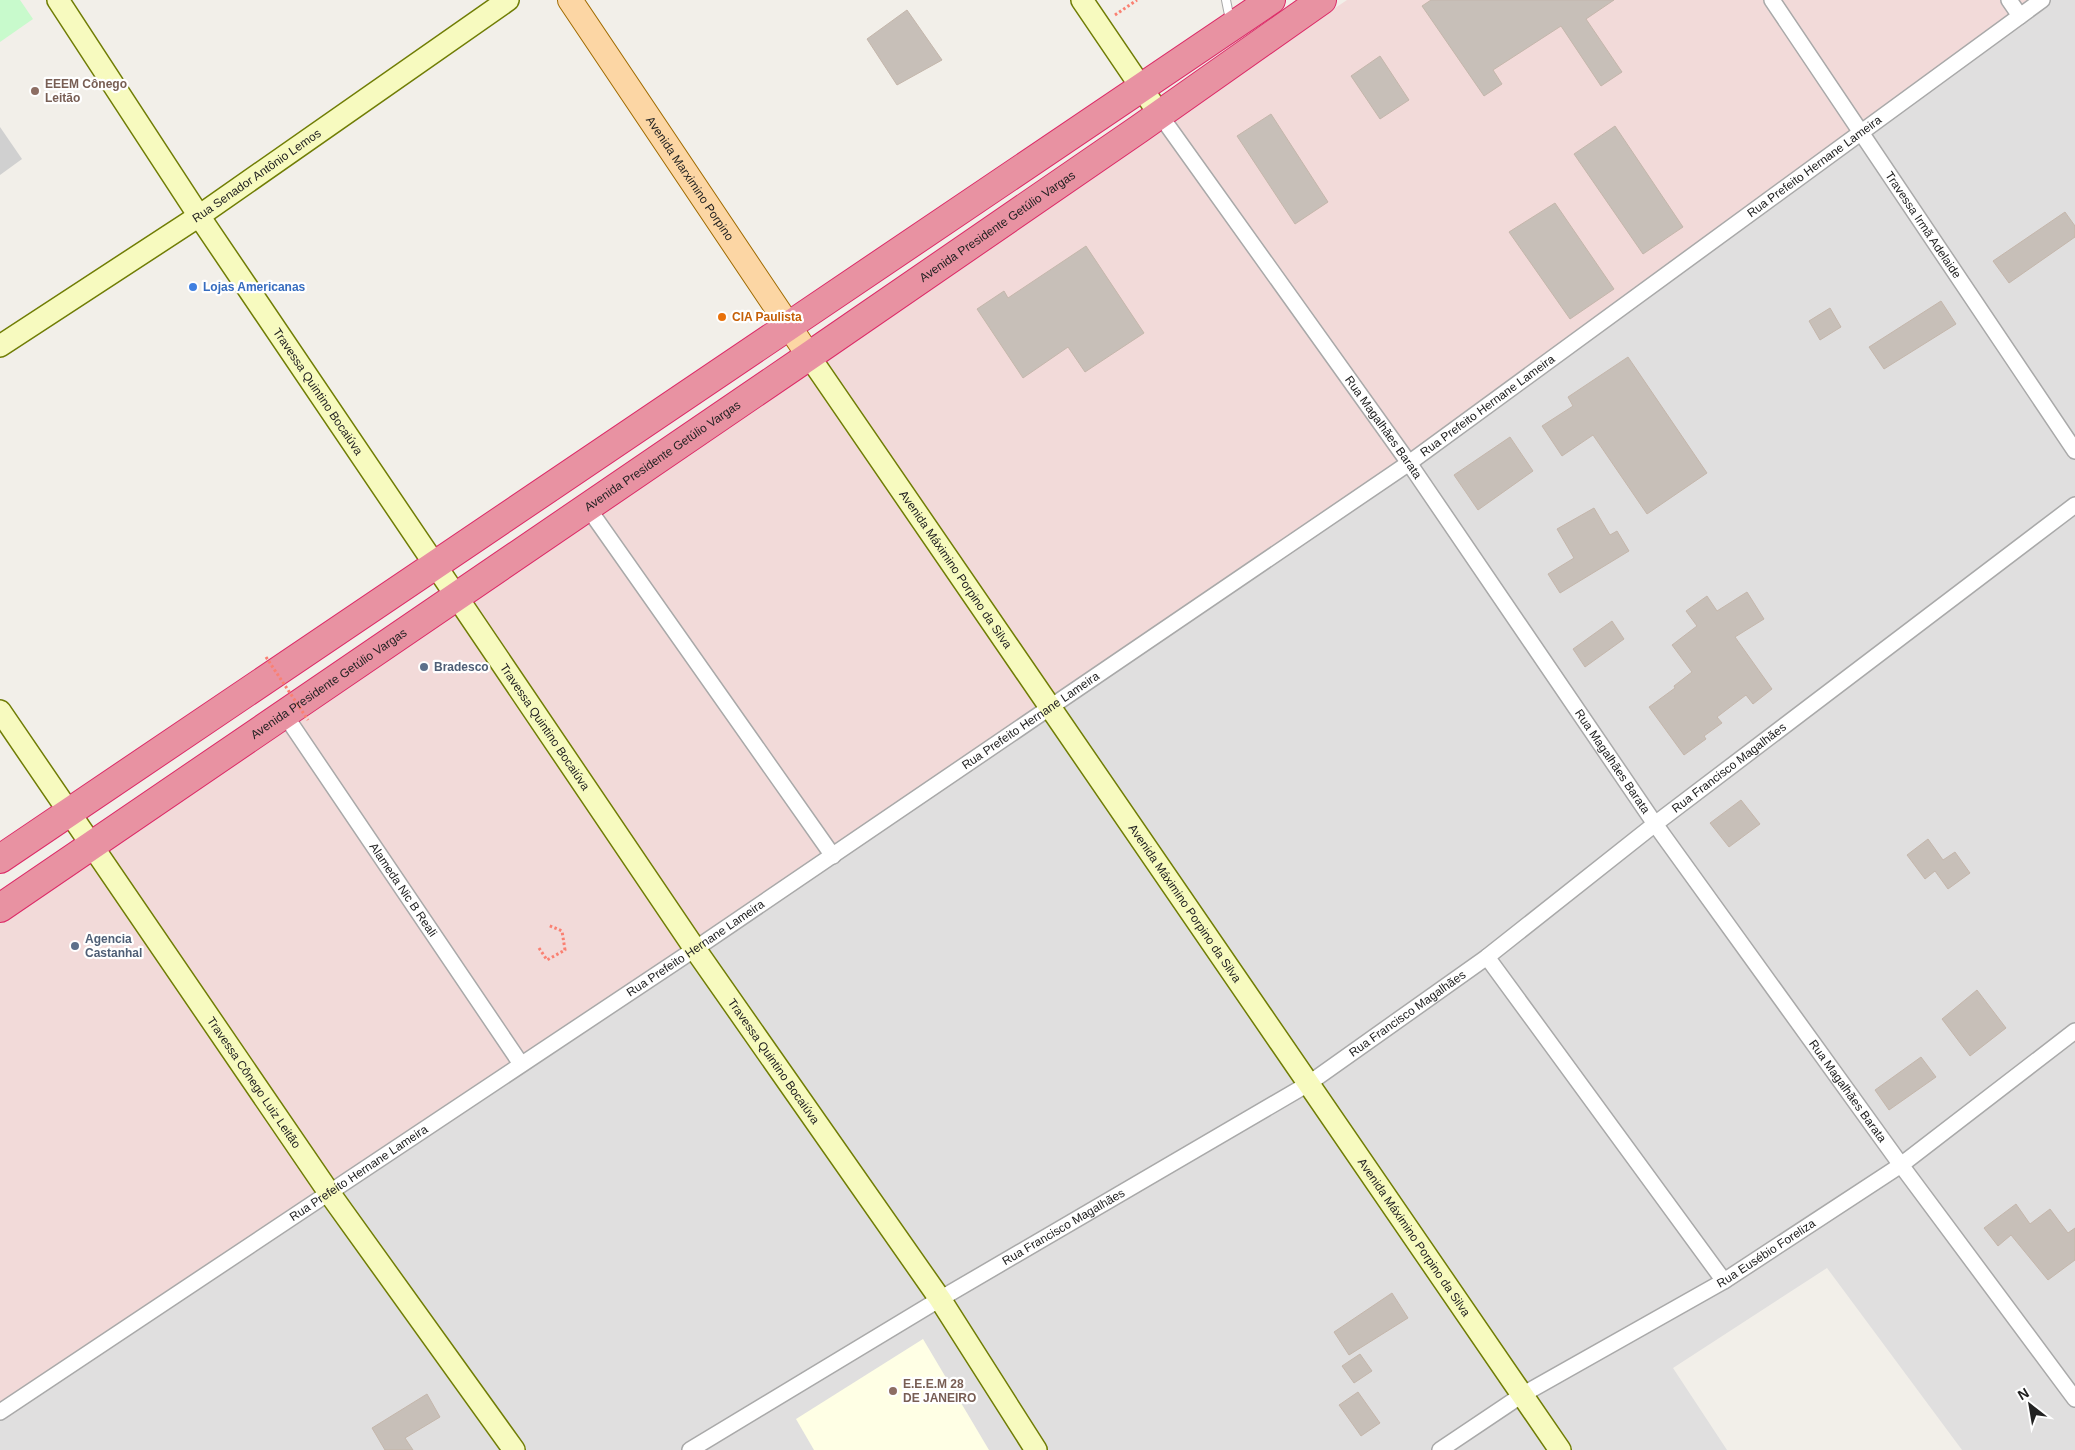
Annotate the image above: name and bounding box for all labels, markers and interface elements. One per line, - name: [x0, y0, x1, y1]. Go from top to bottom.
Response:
- place label: EEEM Cônego Leitão: [45, 77, 127, 105]
- marker: EEEM Cônego Leitão: [29, 85, 41, 97]
- street label: Rua Prefeito Hernane Lameira: [1744, 113, 1885, 220]
- street label: Avenida Marximino Porpino: [643, 114, 737, 244]
- street label: Rua Senador Antônio Lemos: [190, 126, 324, 225]
- street label: Avenida Presidente Getúlio Vargas: [917, 168, 1078, 285]
- street label: Travessa Irmã Adelaide: [1882, 169, 1964, 281]
- place label: Lojas Americanas: [203, 280, 306, 294]
- marker: Lojas Americanas: [187, 281, 199, 293]
- place label: CIA Paulista: [732, 310, 802, 324]
- marker: CIA Paulista: [716, 311, 728, 323]
- street label: Travessa Quintino Bocaiúva: [270, 326, 366, 458]
- street label: Rua Prefeito Hernane Lameira: [1418, 352, 1558, 459]
- street label: Rua Magalhães Barata: [1342, 373, 1425, 482]
- street label: Avenida Presidente Getúlio Vargas: [582, 398, 743, 514]
- street label: Avenida Máximino Porpino da Silva: [896, 488, 1015, 652]
- street label: Avenida Presidente Getúlio Vargas: [248, 625, 410, 742]
- place label: Bradesco: [434, 660, 489, 674]
- marker: Bradesco: [418, 661, 430, 673]
- street label: Travessa Quintino Bocaiúva: [497, 661, 593, 793]
- street label: Rua Prefeito Hernane Lameira: [959, 669, 1102, 772]
- street label: Rua Magalhães Barata: [1572, 707, 1653, 816]
- street label: Rua Francisco Magalhães: [1669, 720, 1789, 816]
- street label: Avenida Máximino Porpino da Silva: [1126, 822, 1244, 985]
- street label: Alameda Nic B Reali: [367, 840, 440, 939]
- street label: Rua Prefeito Hernane Lameira: [624, 897, 767, 1000]
- place label: Agencia Castanhal: [85, 932, 142, 960]
- marker: Agencia Castanhal: [69, 940, 81, 952]
- street label: Rua Francisco Magalhães: [1346, 967, 1468, 1060]
- street label: Travessa Quintino Bocaiúva: [725, 996, 822, 1127]
- street label: Travessa Cônego Luiz Leitão: [204, 1014, 304, 1151]
- street label: Rua Magalhães Barata: [1806, 1037, 1889, 1145]
- street label: Rua Prefeito Hernane Lameira: [287, 1122, 431, 1224]
- street label: Avenida Máximino Porpino da Silva: [1355, 1156, 1473, 1319]
- street label: Rua Francisco Magalhães: [1000, 1186, 1127, 1268]
- street label: Rua Eusébio Foreliza: [1714, 1216, 1818, 1291]
- place label: E.E.E.M 28 DE JANEIRO: [903, 1377, 976, 1405]
- north arrow: [2005, 1380, 2055, 1430]
- text: N: [2015, 1384, 2032, 1403]
- marker: E.E.E.M 28 DE JANEIRO: [887, 1385, 899, 1397]

